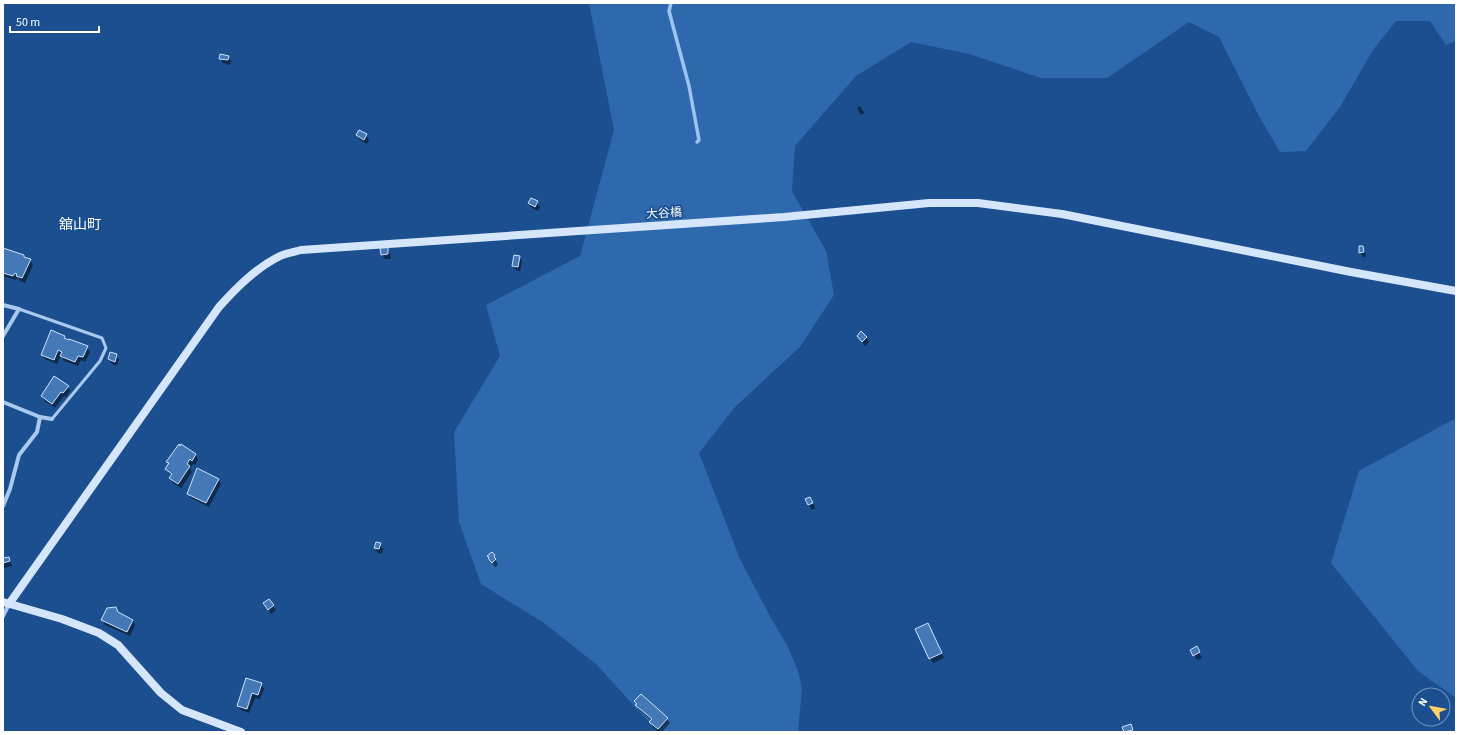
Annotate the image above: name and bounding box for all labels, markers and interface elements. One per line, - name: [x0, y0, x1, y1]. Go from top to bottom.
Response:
- scale bar: [10, 8, 99, 34]
- text: 50 m: [16, 14, 40, 31]
- street label: 大谷橋: [645, 204, 683, 223]
- district label: 舘山町: [59, 215, 101, 235]
- north arrow: [1411, 687, 1451, 727]
- text: N: [1415, 695, 1431, 709]

